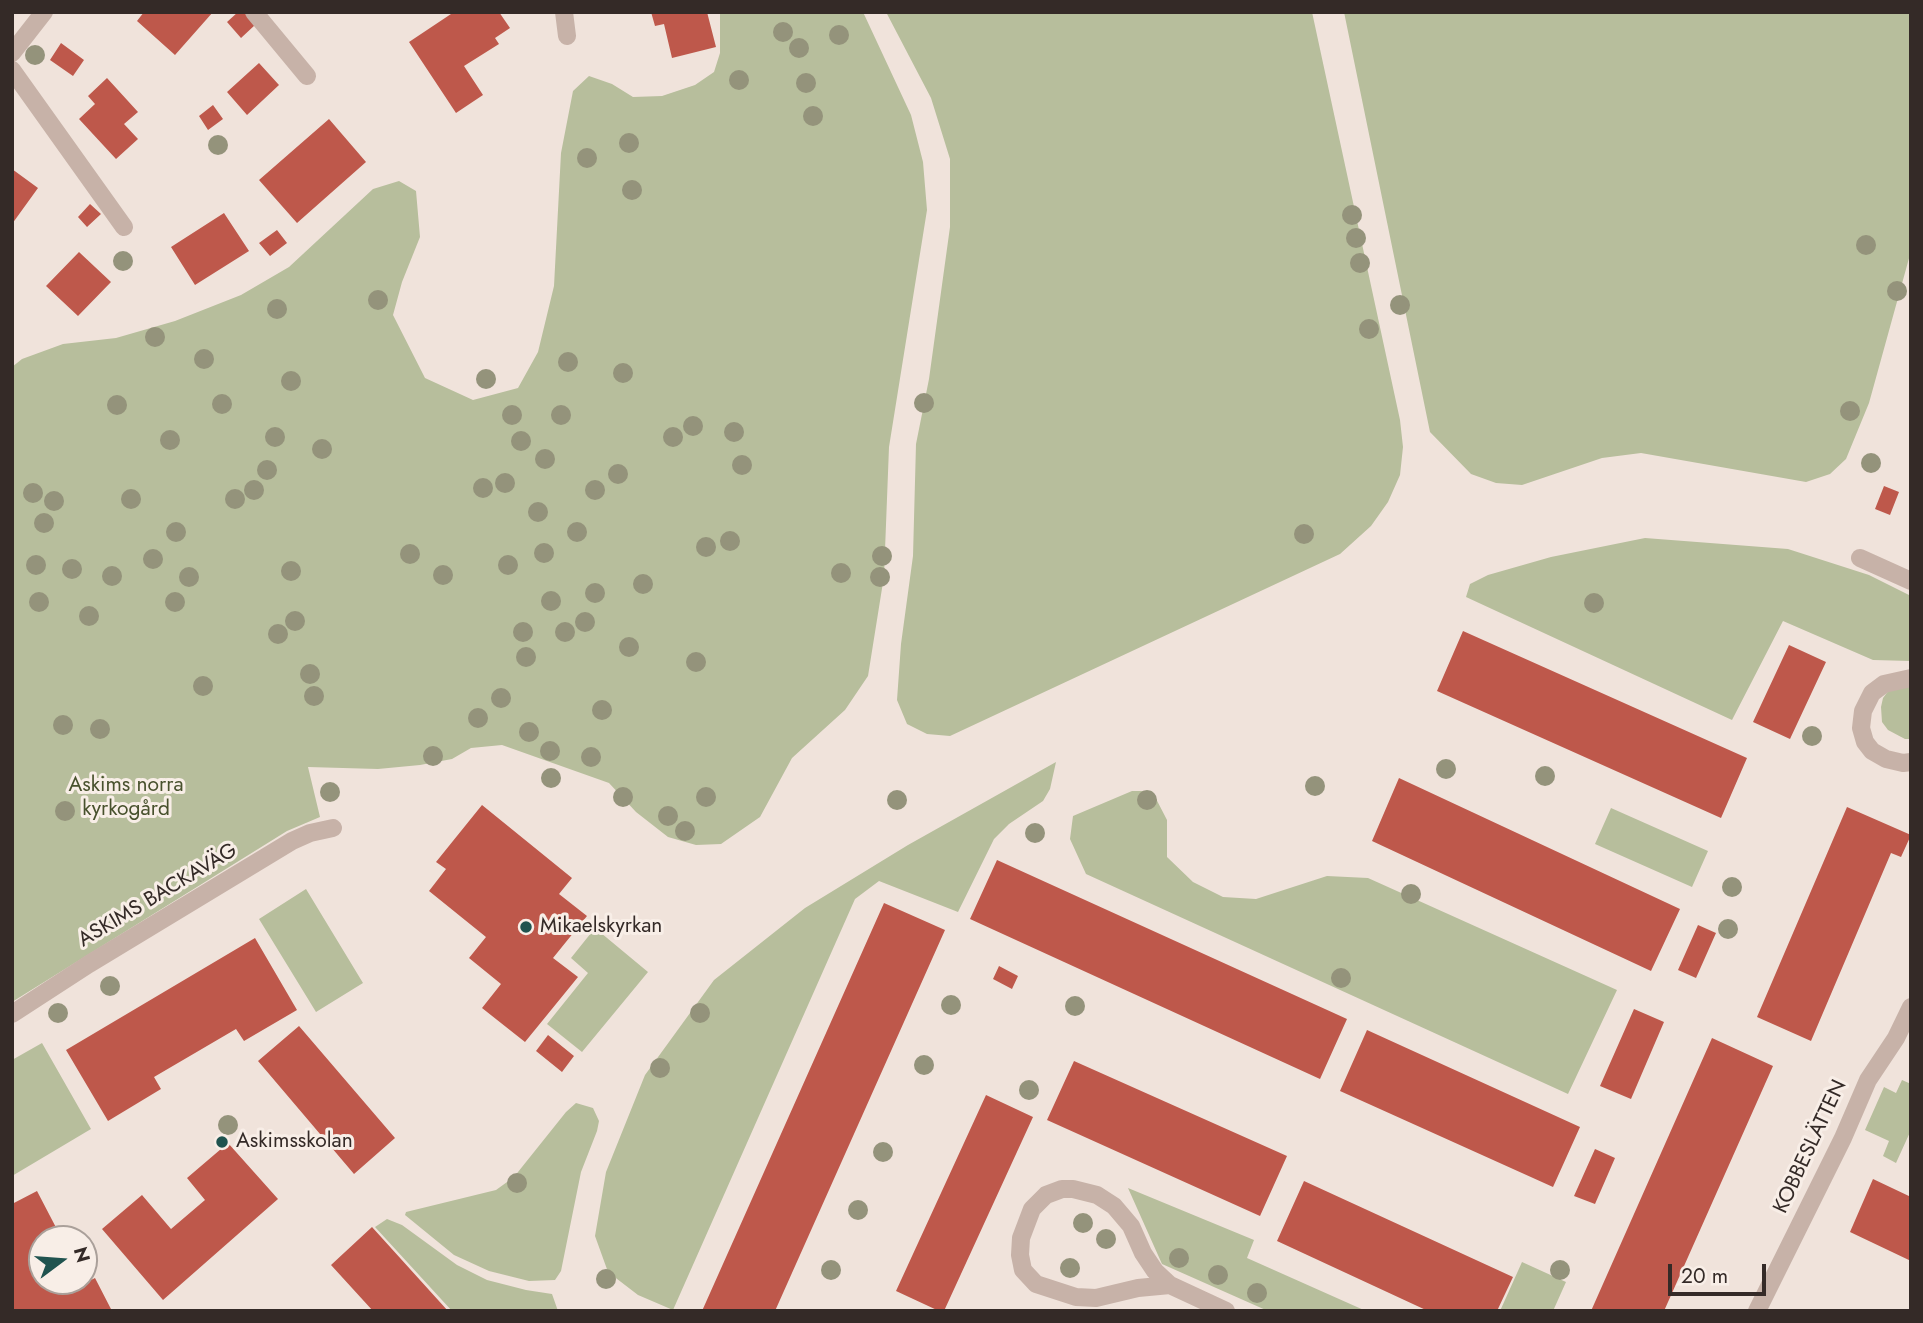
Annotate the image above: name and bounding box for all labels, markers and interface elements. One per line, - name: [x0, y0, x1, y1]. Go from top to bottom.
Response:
- park label: Askims norra kyrkogård: [68, 773, 184, 823]
- street label: ASKIMS BACKAVÄG: [74, 839, 242, 953]
- place label: Mikaelskyrkan: [540, 914, 662, 940]
- marker: Mikaelskyrkan: [518, 919, 534, 935]
- street label: KOBBESLÄTTEN: [1769, 1076, 1853, 1218]
- place label: Askimsskolan: [236, 1129, 353, 1155]
- marker: Askimsskolan: [214, 1134, 230, 1150]
- north arrow: [28, 1225, 98, 1295]
- text: N: [67, 1244, 97, 1266]
- scale bar: [1671, 1250, 1769, 1294]
- text: 20 m: [1681, 1261, 1728, 1291]

